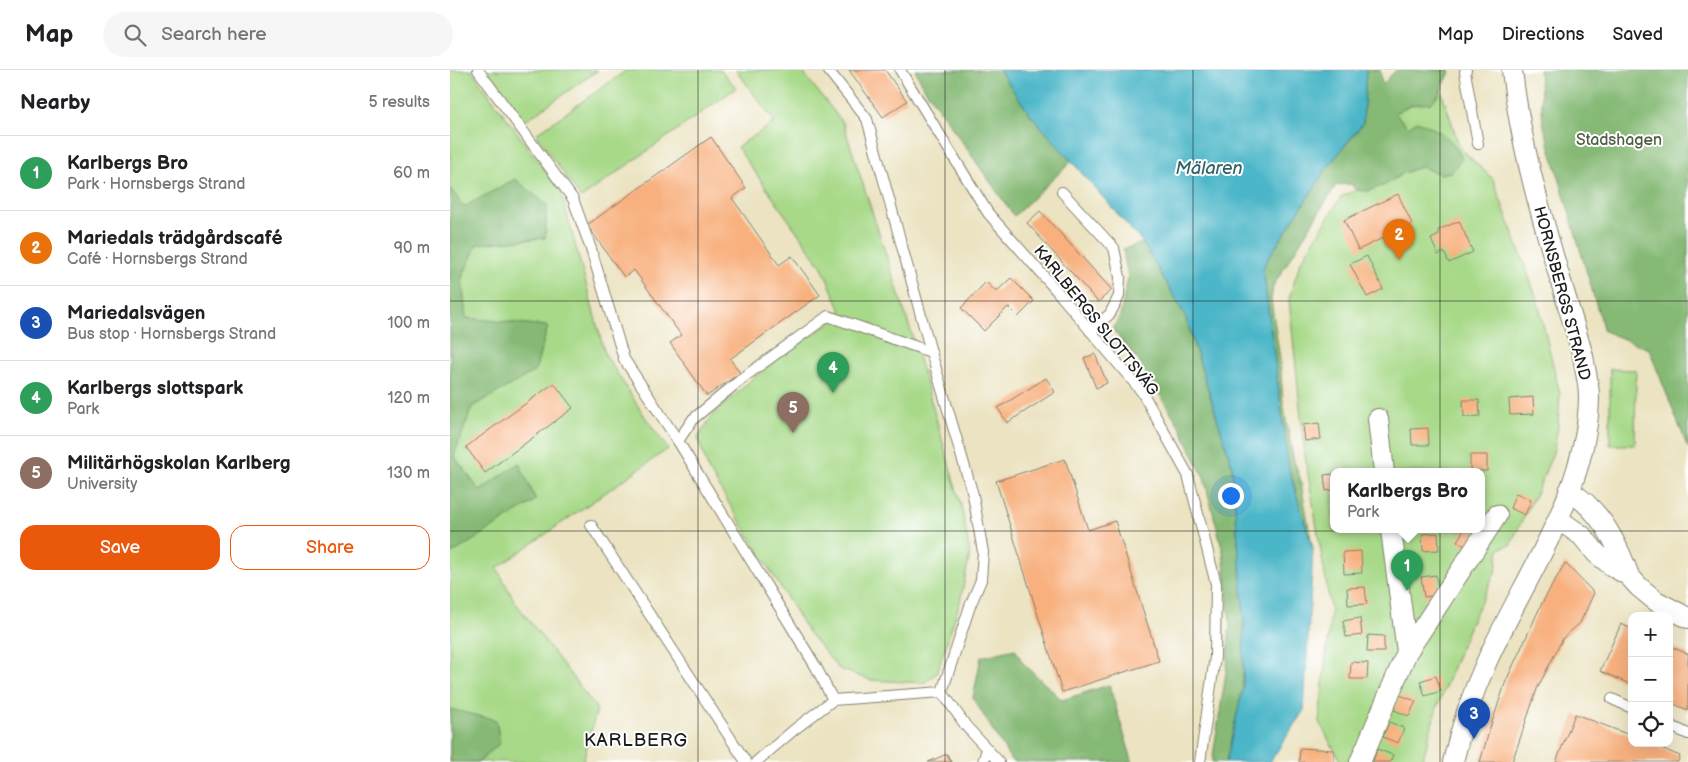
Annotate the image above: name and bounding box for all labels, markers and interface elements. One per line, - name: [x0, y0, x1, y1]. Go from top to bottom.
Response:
- search box: [103, 12, 453, 57]
- text: Map: [25, 20, 73, 49]
- icon: search: [121, 21, 149, 49]
- text: Search here: [161, 23, 267, 46]
- text: Map: [1438, 24, 1474, 45]
- text: Directions: [1502, 24, 1584, 45]
- text: Saved: [1612, 24, 1663, 45]
- text: Nearby: [20, 90, 90, 115]
- text: 5 results: [368, 93, 430, 112]
- park label: Stadshagen: [1576, 131, 1662, 150]
- text: Karlbergs Bro: [67, 152, 188, 175]
- water label: Mälaren: [1176, 158, 1242, 179]
- text: 1: [33, 164, 39, 183]
- text: 60 m: [393, 164, 430, 183]
- text: Park · Hornsbergs Strand: [67, 175, 245, 194]
- street label: HORNSBERGS STRAND: [1529, 204, 1594, 382]
- pin: 2: [1383, 219, 1415, 260]
- text: Mariedals trädgårdscafé: [67, 227, 283, 250]
- text: 2: [31, 239, 41, 258]
- text: 90 m: [394, 239, 430, 258]
- street label: KARLBERGS SLOTTSVÄG: [1029, 241, 1164, 400]
- text: Café · Hornsbergs Strand: [67, 250, 248, 269]
- text: Mariedalsvägen: [67, 302, 205, 325]
- text: 3: [31, 314, 41, 333]
- text: 100 m: [387, 314, 430, 333]
- text: Bus stop · Hornsbergs Strand: [67, 325, 276, 344]
- pin: 4: [817, 352, 849, 393]
- text: Karlbergs slottspark: [67, 377, 243, 400]
- text: 4: [31, 389, 41, 408]
- text: 120 m: [387, 389, 430, 408]
- pin: 5: [777, 392, 809, 433]
- text: Park: [67, 400, 99, 419]
- text: Militärhögskolan Karlberg: [67, 452, 291, 475]
- text: 5: [31, 464, 41, 483]
- text: 130 m: [387, 464, 430, 483]
- popup: [1330, 468, 1485, 533]
- text: University: [67, 475, 138, 494]
- text: Karlbergs Bro: [1347, 480, 1468, 503]
- your location: [1218, 483, 1244, 509]
- text: Park: [1347, 503, 1379, 522]
- button: Save: [20, 525, 220, 570]
- button: Share: [230, 525, 430, 570]
- pin: 1: [1391, 550, 1423, 591]
- map controls: [1628, 612, 1673, 747]
- button: +: [1628, 612, 1673, 657]
- button: −: [1628, 657, 1673, 702]
- pin: 3: [1458, 698, 1490, 739]
- button: locate: [1628, 702, 1673, 747]
- district label: KARLBERG: [584, 730, 688, 751]

